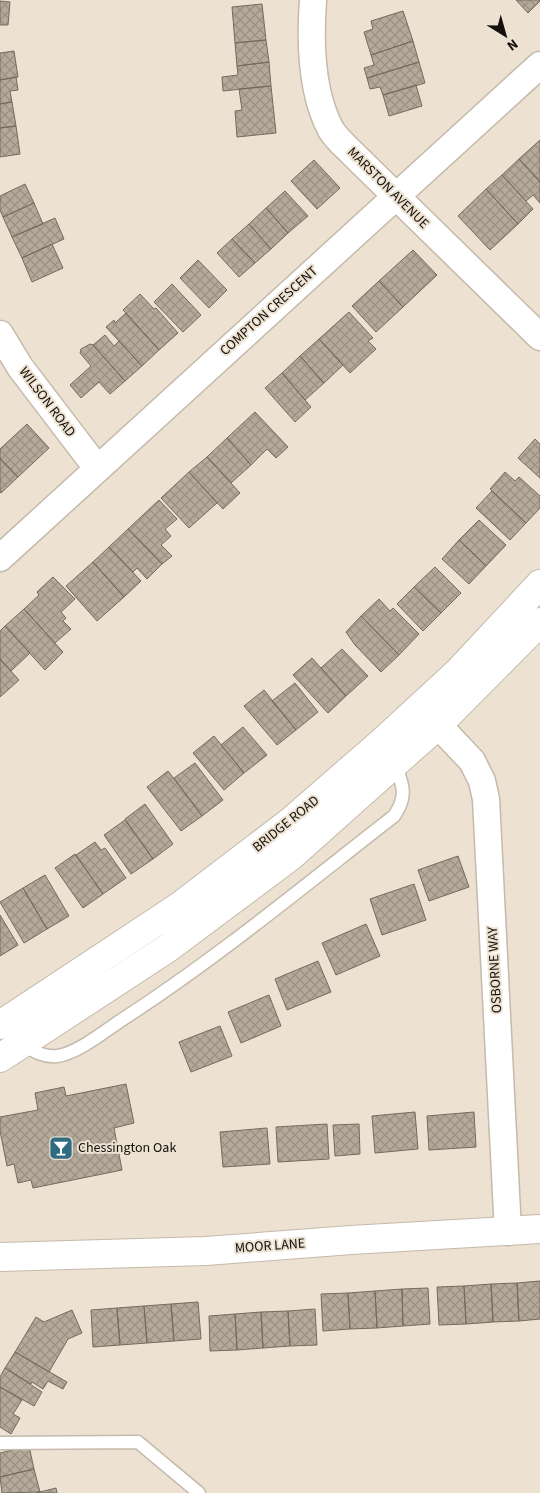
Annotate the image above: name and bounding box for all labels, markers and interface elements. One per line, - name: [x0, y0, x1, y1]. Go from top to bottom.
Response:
- north arrow: [480, 10, 530, 60]
- text: N: [502, 34, 522, 55]
- street label: MARSTON AVENUE: [343, 143, 433, 233]
- street label: COMPTON CRESCENT: [216, 261, 323, 360]
- street label: WILSON ROAD: [14, 363, 80, 441]
- street label: BRIDGE ROAD: [248, 791, 324, 857]
- street label: OSBORNE WAY: [483, 926, 507, 1014]
- bar icon: Chessington Oak: [48, 1135, 74, 1161]
- place label: Chessington Oak: [78, 1138, 176, 1158]
- street label: MOOR LANE: [234, 1234, 306, 1258]

